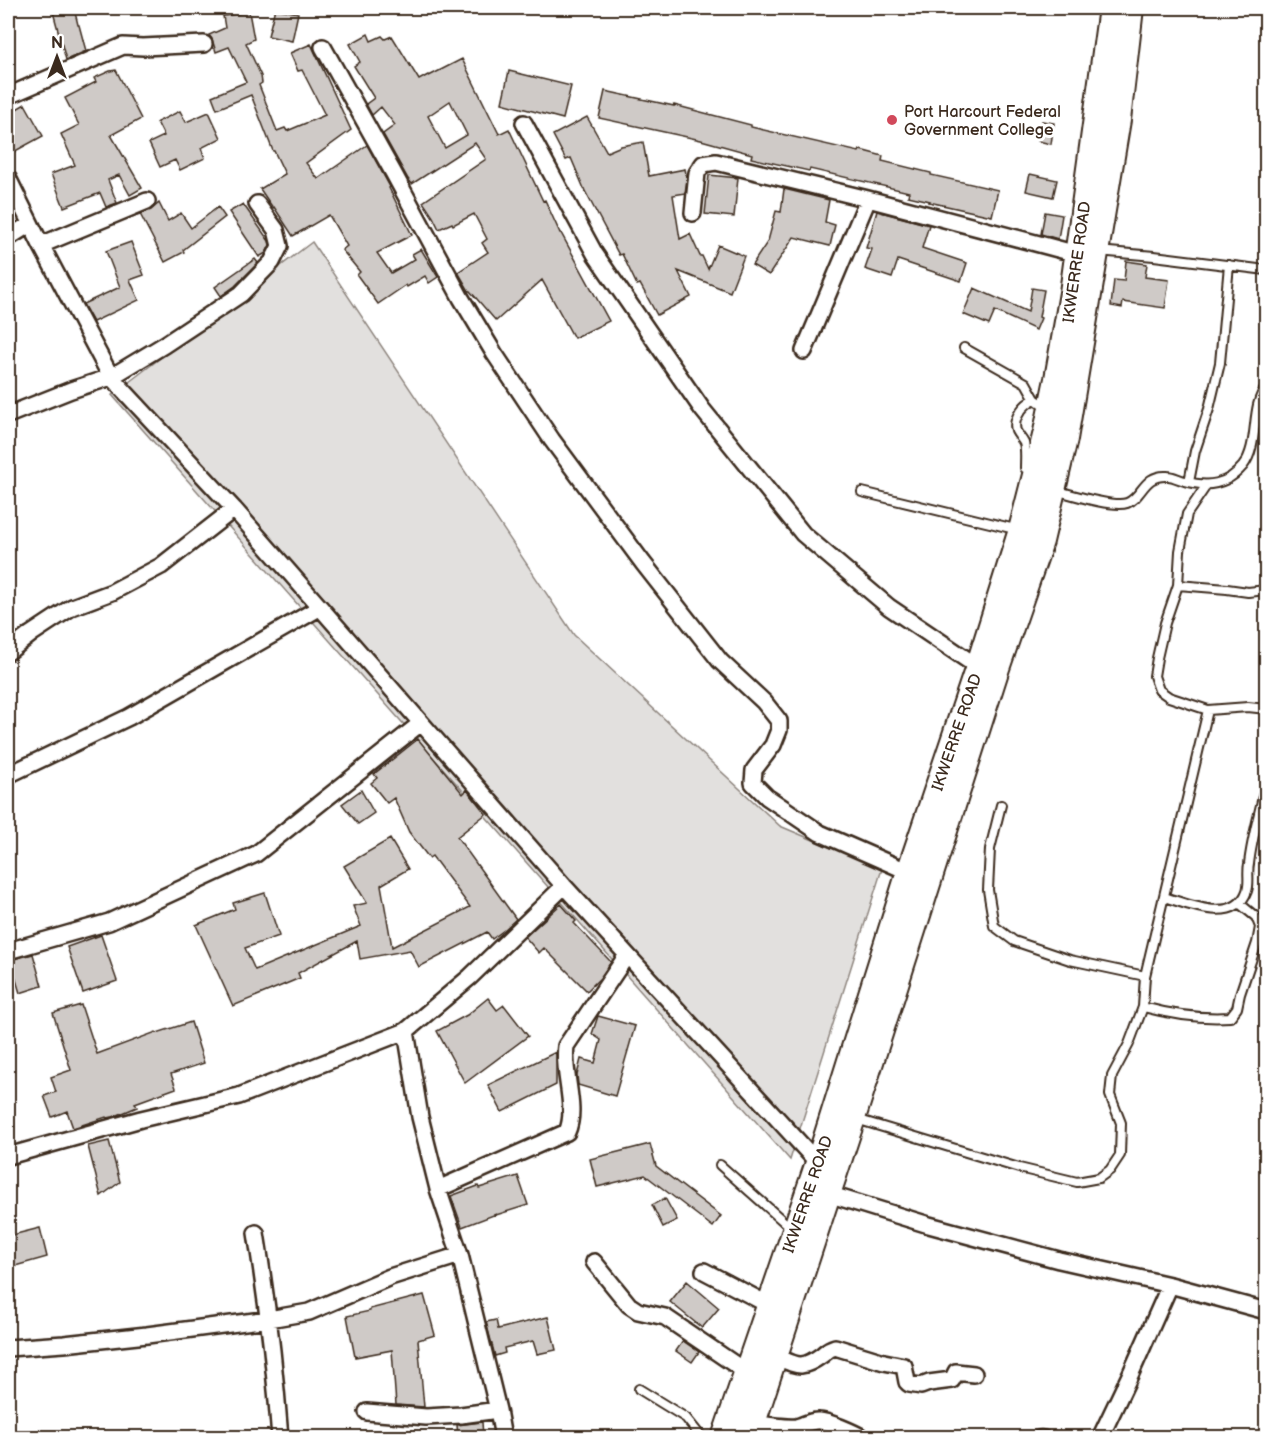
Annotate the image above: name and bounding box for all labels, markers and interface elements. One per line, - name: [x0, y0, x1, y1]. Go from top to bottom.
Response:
- north arrow: [27, 27, 87, 87]
- text: N: [51, 34, 63, 53]
- place label: Port Harcourt Federal Government College: [904, 103, 1061, 140]
- marker: Port Harcourt Federal Government College: [885, 113, 899, 127]
- street label: IKWERRE ROAD: [1060, 200, 1095, 324]
- street label: IKWERRE ROAD: [928, 671, 986, 794]
- street label: IKWERRE ROAD: [779, 1133, 837, 1256]

